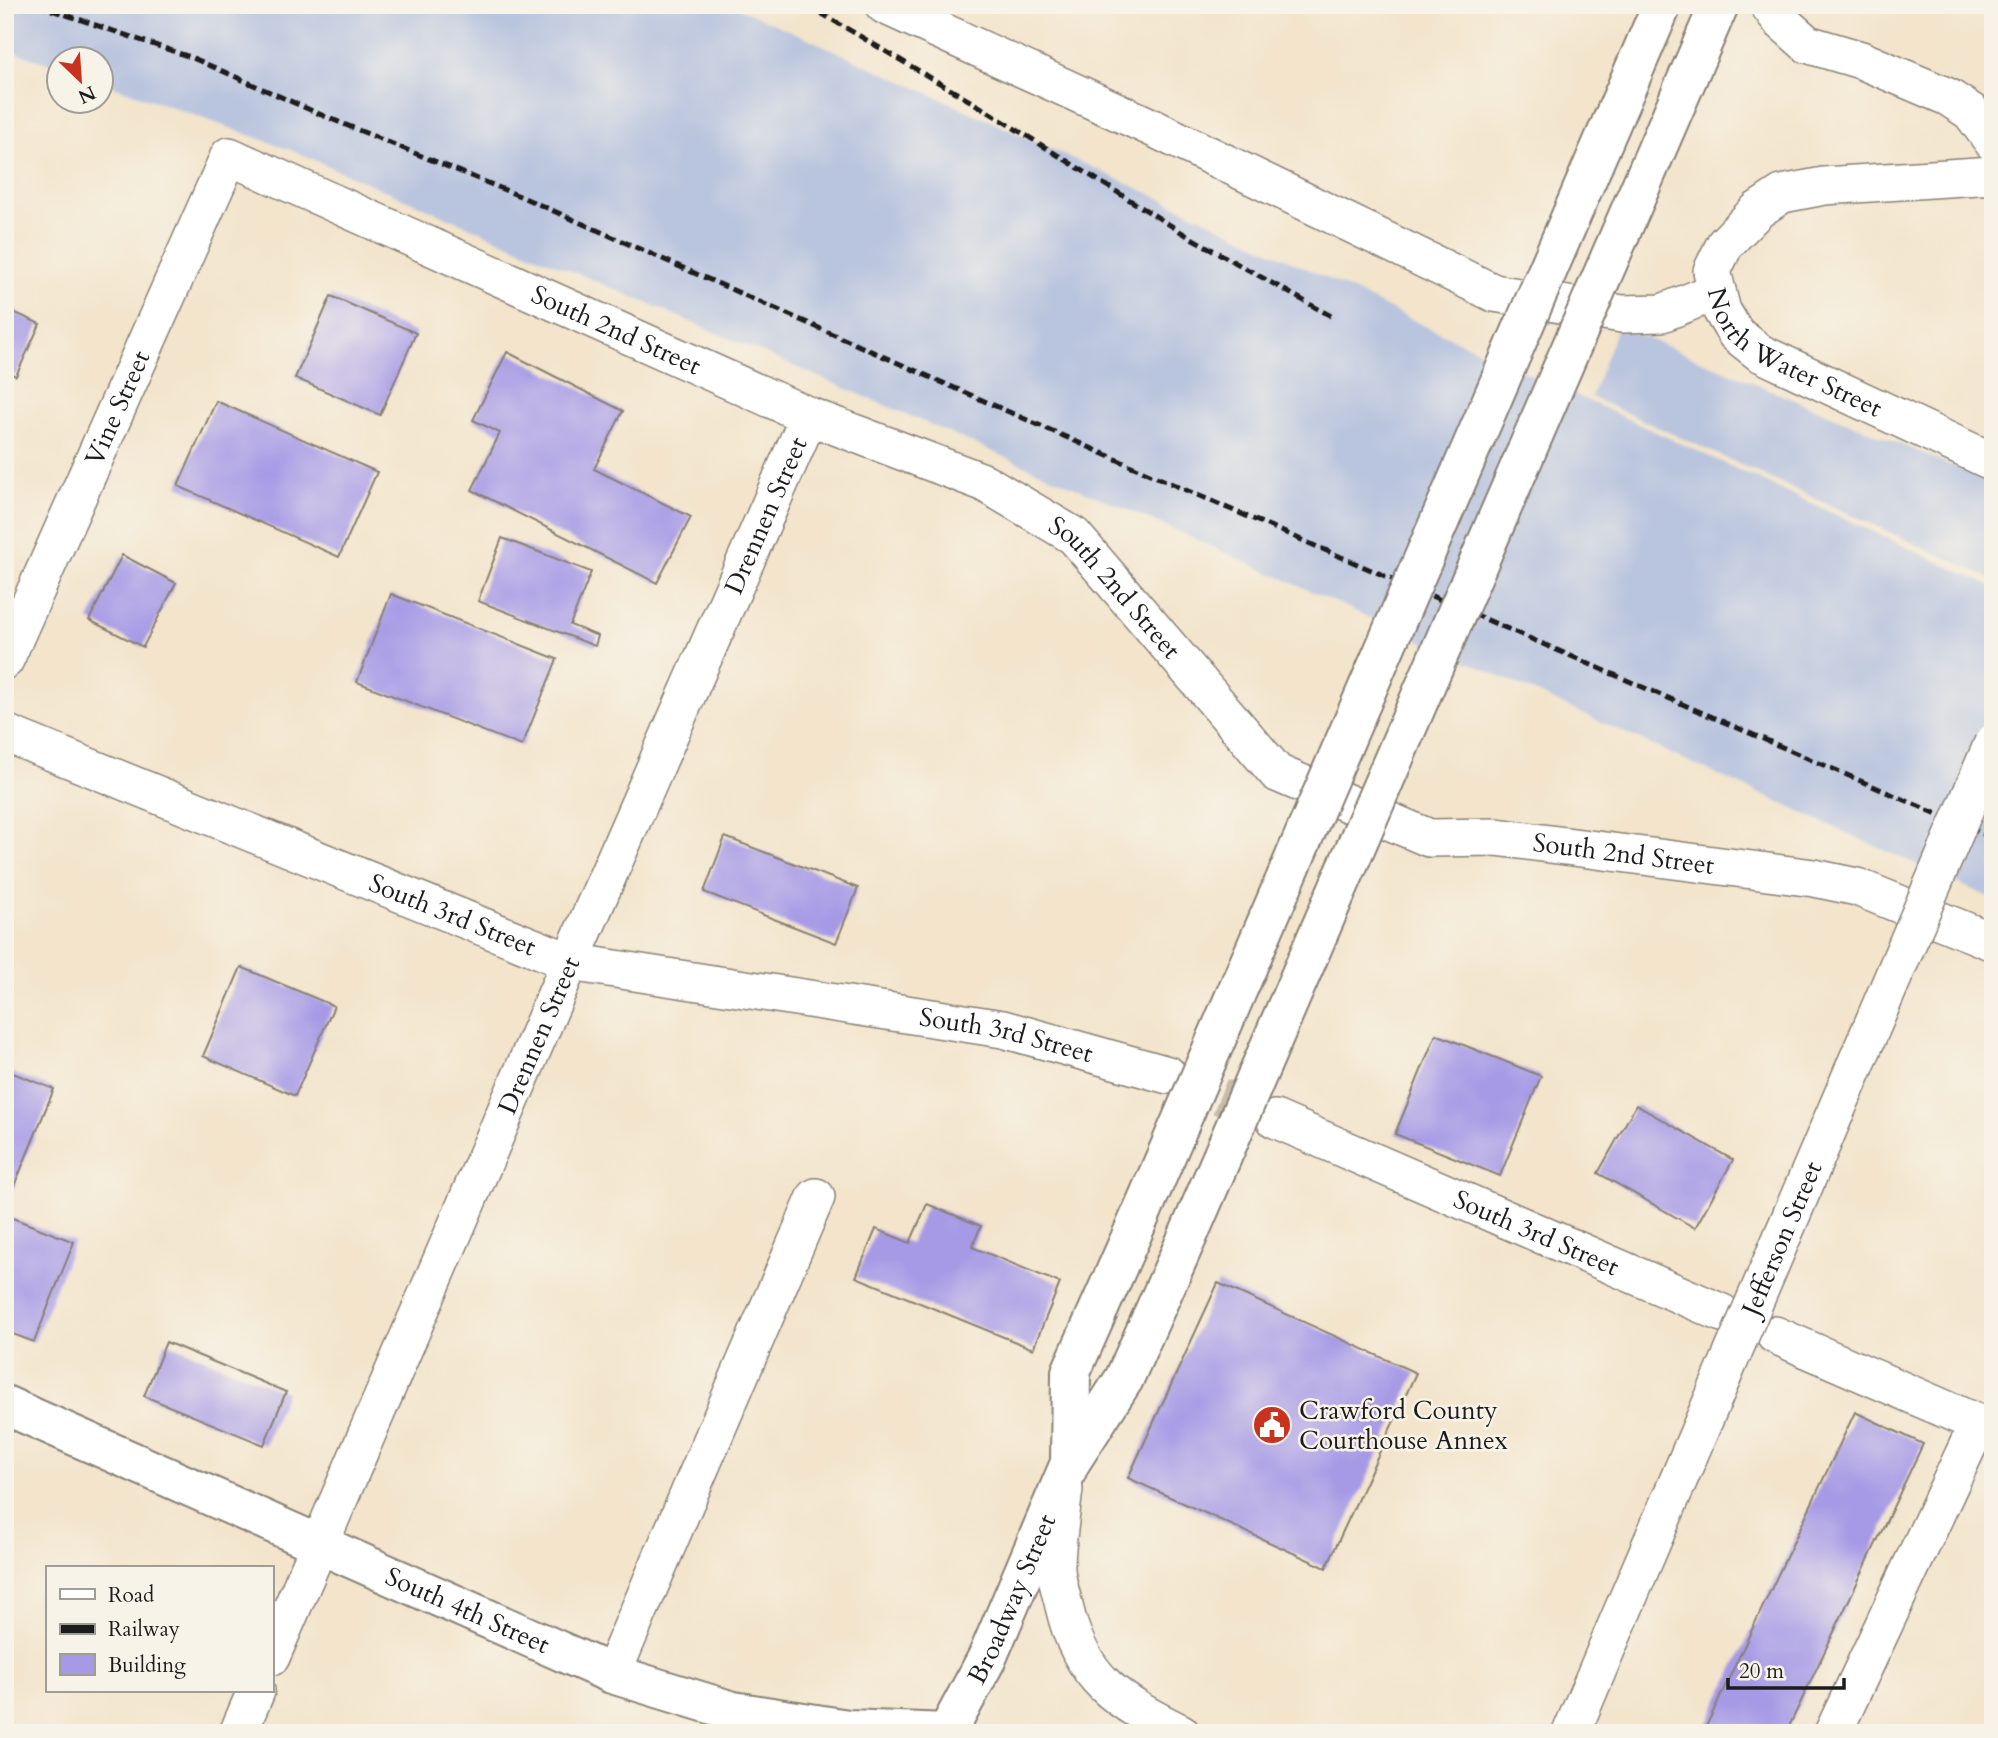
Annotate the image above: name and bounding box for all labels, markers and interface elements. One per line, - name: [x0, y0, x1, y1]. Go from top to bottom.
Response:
- north arrow: [46, 46, 116, 116]
- text: N: [73, 79, 100, 110]
- street label: South 2nd Street: [526, 276, 707, 383]
- street label: North Water Street: [1699, 284, 1888, 425]
- street label: Vine Street: [76, 345, 158, 471]
- street label: Drennen Street: [716, 431, 815, 600]
- street label: South 2nd Street: [1042, 508, 1189, 666]
- street label: South 2nd Street: [1531, 824, 1716, 882]
- street label: South 3rd Street: [364, 865, 541, 964]
- street label: Drennen Street: [489, 951, 588, 1119]
- street label: South 3rd Street: [917, 999, 1097, 1071]
- street label: Jefferson Street: [1732, 1156, 1830, 1325]
- street label: South 3rd Street: [1448, 1181, 1625, 1284]
- place label: Crawford County Courthouse Annex: [1299, 1393, 1508, 1458]
- public building icon: Crawford County Courthouse Annex: [1251, 1404, 1293, 1446]
- street label: Broadway Street: [959, 1509, 1064, 1690]
- street label: South 4th Street: [380, 1558, 555, 1662]
- legend: [46, 1566, 273, 1692]
- text: Road: [108, 1581, 154, 1610]
- text: Railway: [108, 1615, 180, 1644]
- scale bar: [1728, 1647, 1844, 1691]
- text: Building: [108, 1651, 186, 1680]
- text: 20 m: [1739, 1657, 1784, 1686]

